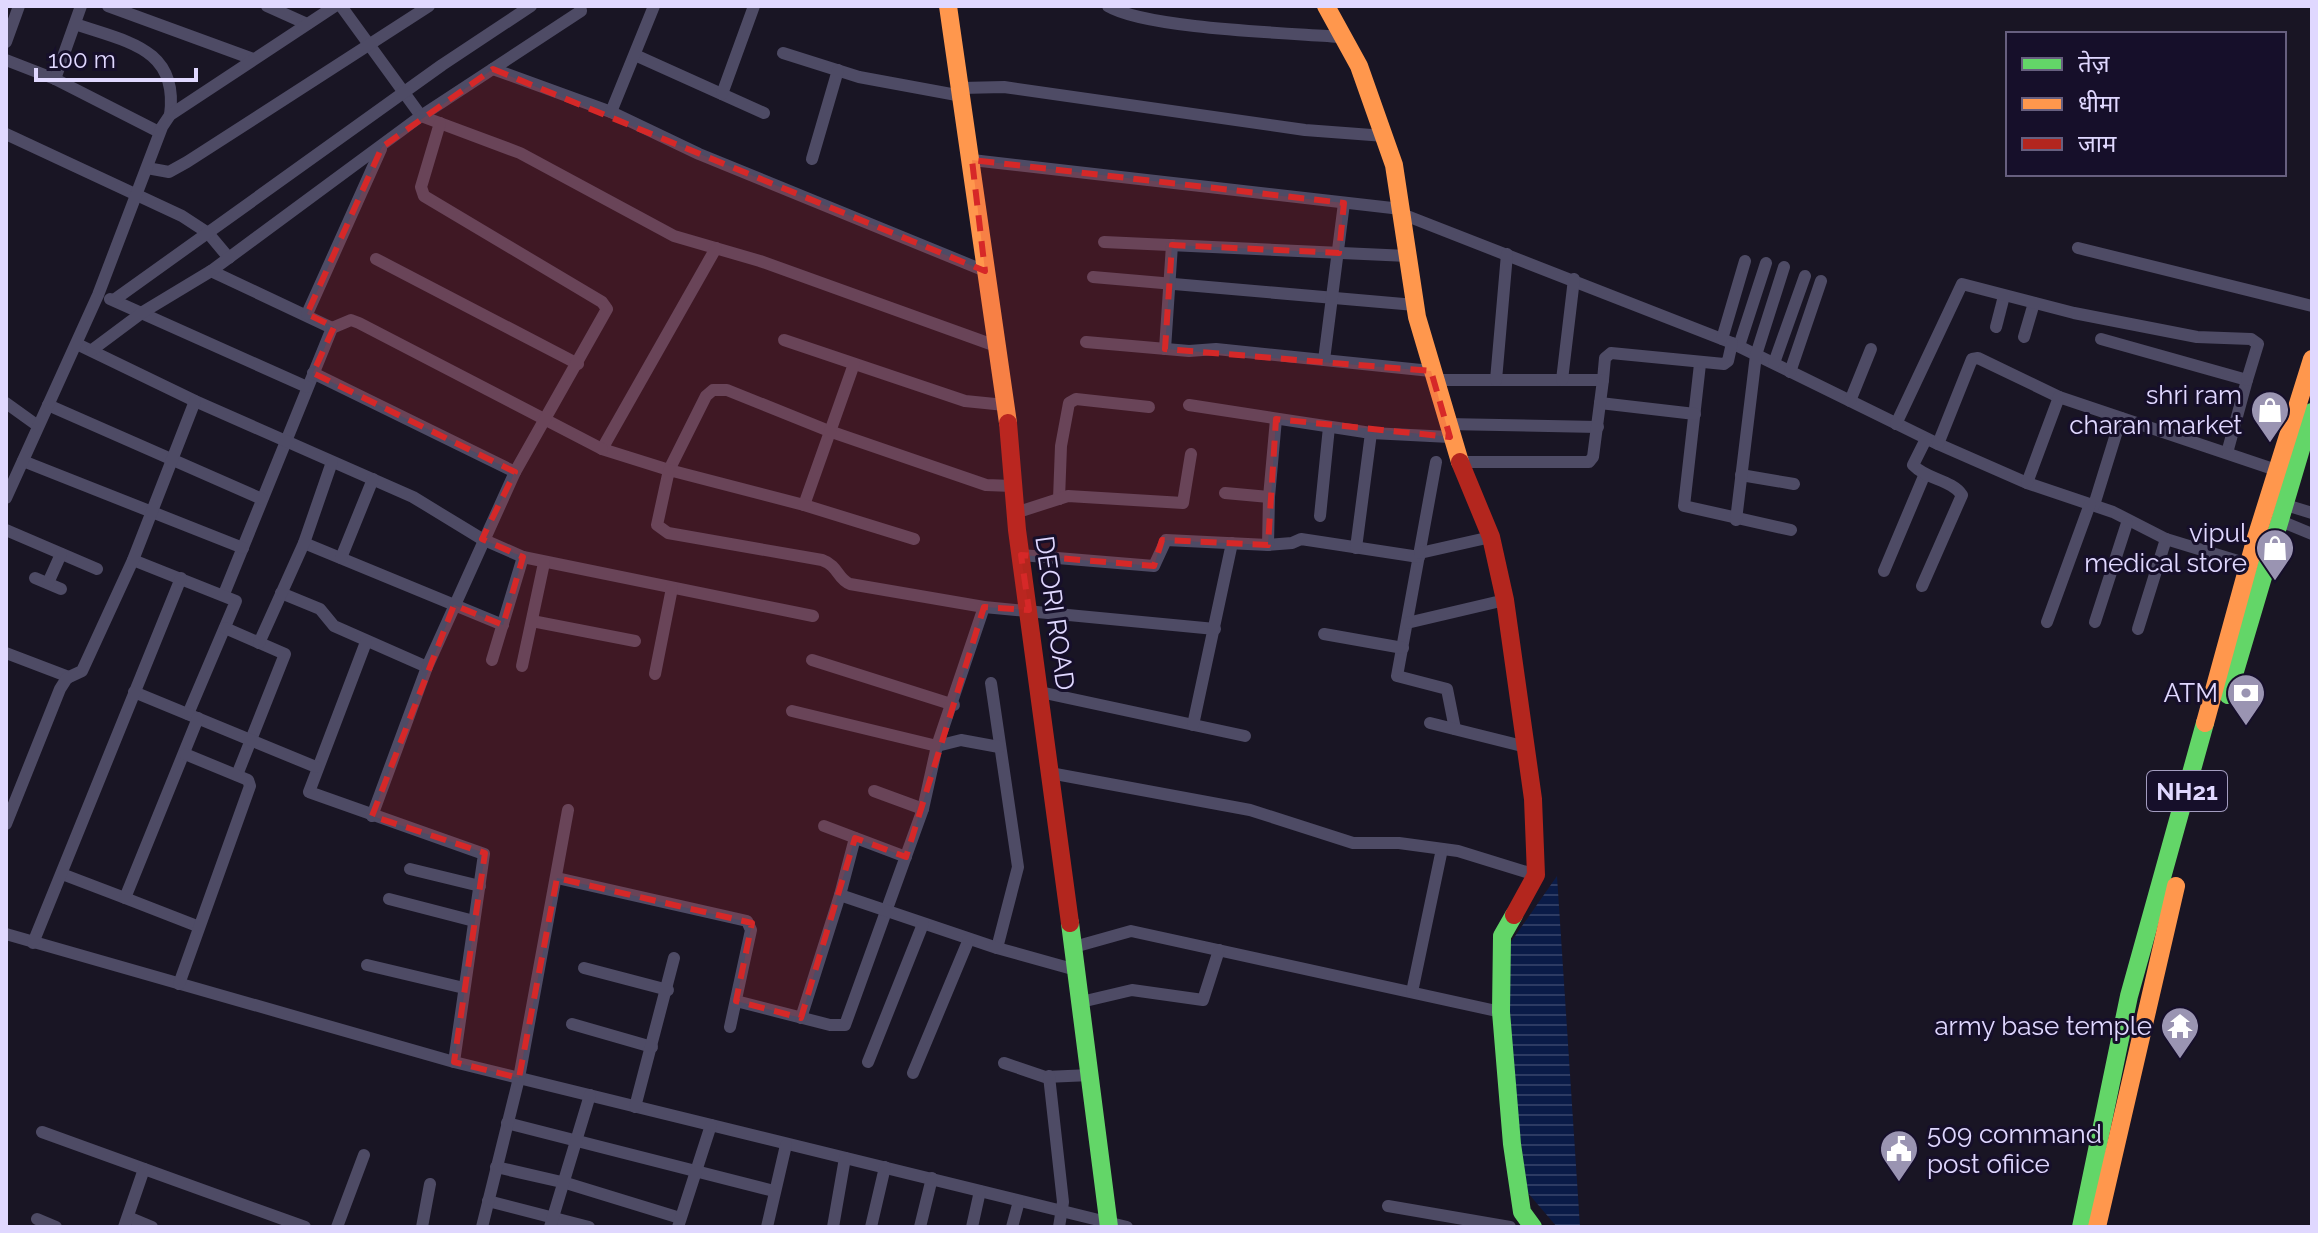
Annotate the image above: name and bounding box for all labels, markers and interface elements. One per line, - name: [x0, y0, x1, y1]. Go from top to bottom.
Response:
- scale bar: [36, 32, 196, 82]
- legend: [2006, 32, 2286, 176]
- text: 100 m: [48, 45, 116, 74]
- text: तेज़: [2078, 49, 2111, 78]
- text: धीमा: [2078, 89, 2120, 118]
- text: जाम: [2078, 129, 2117, 158]
- place label: shri ram charan market: [2069, 380, 2242, 440]
- shop icon: shri ram charan market: [2249, 389, 2291, 444]
- place label: vipul medical store: [2084, 518, 2248, 578]
- shop icon: vipul medical store: [2254, 527, 2296, 582]
- street label: DEORI ROAD: [1029, 534, 1081, 692]
- bank icon: ATM: [2225, 672, 2267, 727]
- place label: ATM: [2164, 678, 2218, 708]
- road number: NH21: [2147, 771, 2227, 811]
- temple icon: army base temple: [2159, 1005, 2201, 1060]
- place label: army base temple: [1934, 1011, 2152, 1041]
- place label: 509 command post ofiice: [1927, 1119, 2102, 1179]
- public building icon: 509 command post ofiice: [1878, 1128, 1920, 1183]

